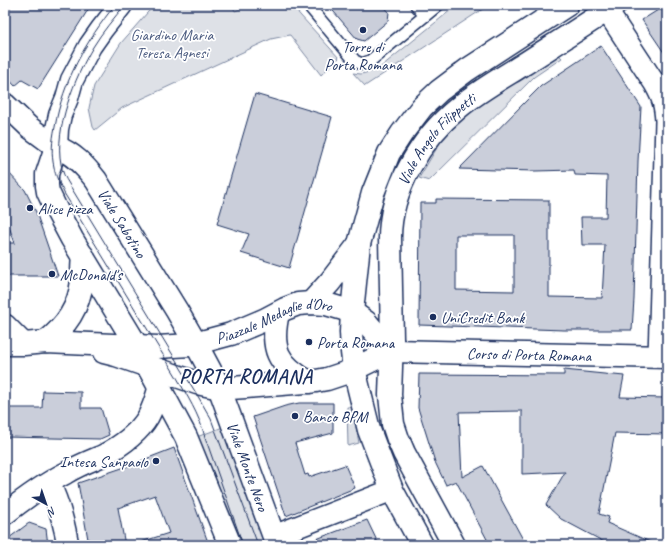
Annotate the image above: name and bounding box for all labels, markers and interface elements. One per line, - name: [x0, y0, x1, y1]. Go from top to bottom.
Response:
- park label: Giardino Maria Teresa Agnesi: [131, 25, 214, 63]
- marker: Torre di Porta Romana: [358, 25, 368, 35]
- place label: Torre di Porta Romana: [324, 37, 403, 75]
- street label: Viale Angelo Filippetti: [393, 88, 481, 188]
- street label: Viale Sabotino: [93, 185, 151, 263]
- place label: Alice pizza: [38, 199, 94, 219]
- marker: Alice pizza: [25, 203, 35, 213]
- place label: McDonald's: [60, 265, 124, 285]
- marker: McDonald's: [47, 269, 57, 279]
- street label: Piazzale Medaglie d'Oro: [214, 294, 336, 349]
- place label: UniCredit Bank: [441, 308, 525, 328]
- marker: UniCredit Bank: [428, 312, 438, 322]
- place label: Porta Romana: [317, 333, 396, 353]
- marker: Porta Romana: [304, 337, 314, 347]
- street label: Corso di Porta Romana: [467, 344, 593, 366]
- district label: PORTA ROMANA: [179, 364, 314, 389]
- place label: Banco BPM: [303, 407, 369, 427]
- marker: Banco BPM: [290, 411, 300, 421]
- street label: Viale Monte Nero: [222, 419, 273, 515]
- place label: Intesa Sanpaolo: [60, 452, 149, 472]
- marker: Intesa Sanpaolo: [151, 456, 161, 466]
- north arrow: [26, 484, 66, 524]
- text: N: [44, 504, 60, 521]

